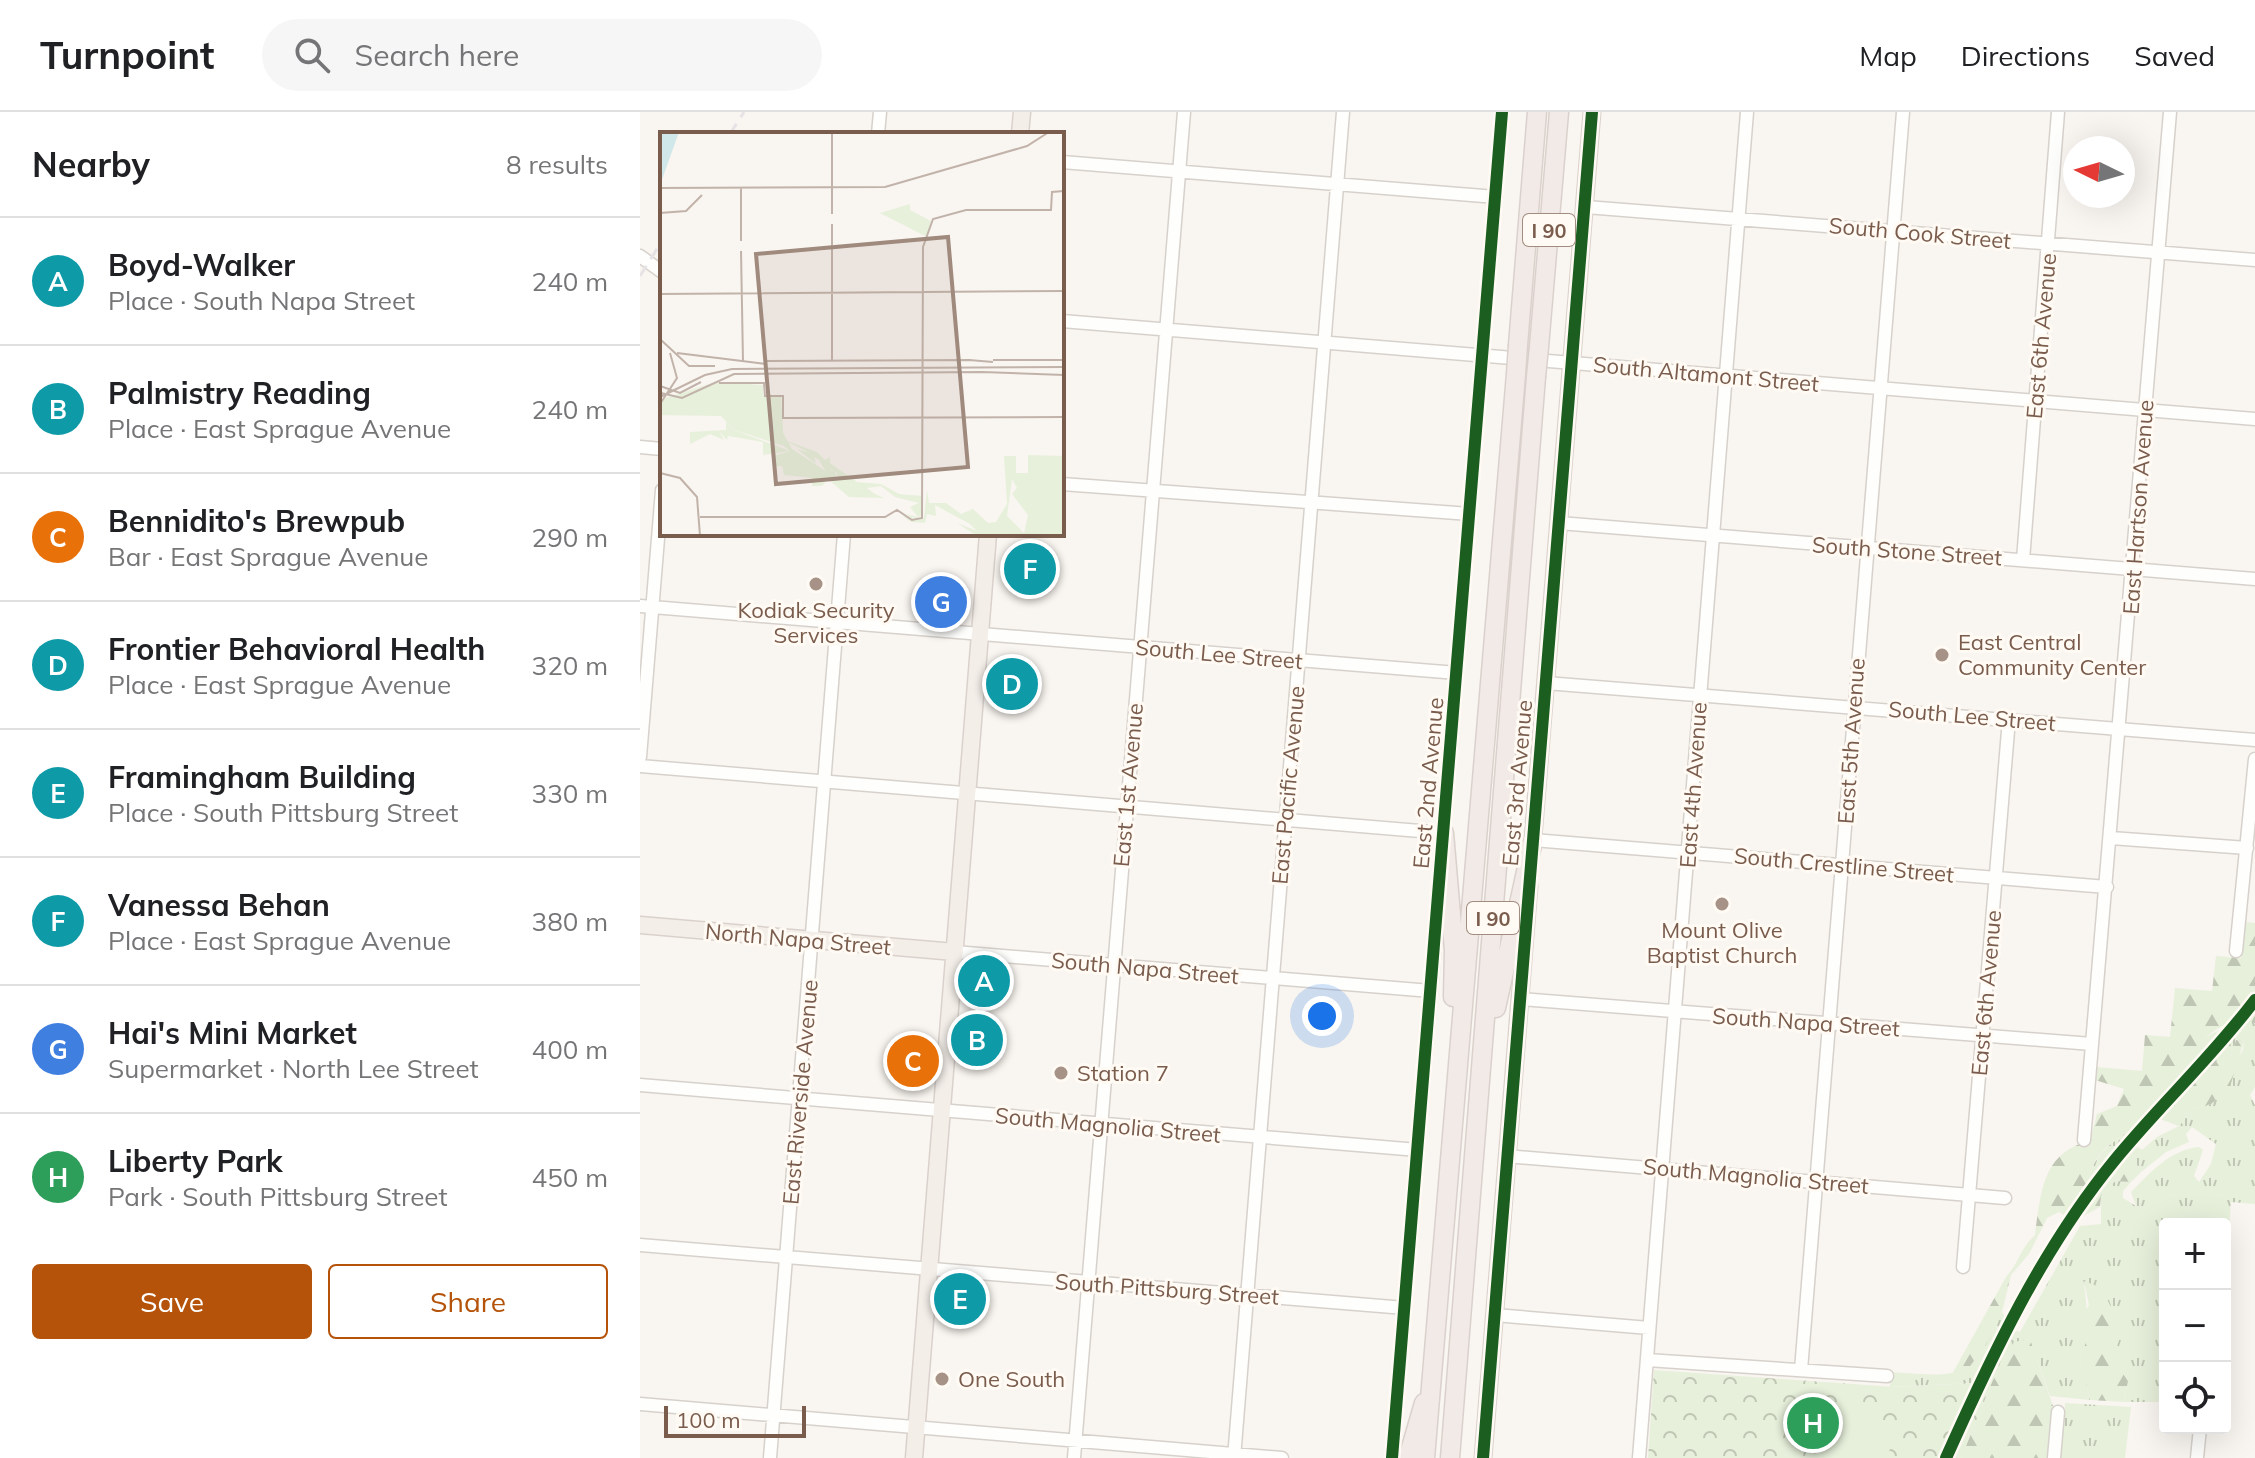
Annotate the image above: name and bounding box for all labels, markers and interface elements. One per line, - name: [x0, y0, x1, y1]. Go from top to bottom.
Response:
- search box: [262, 19, 822, 91]
- text: Turnpoint: [40, 31, 214, 79]
- icon: search: [290, 33, 334, 77]
- text: Search here: [354, 36, 519, 74]
- text: Map: [1859, 38, 1917, 73]
- text: Directions: [1961, 38, 2090, 73]
- text: Saved: [2134, 38, 2215, 73]
- inset map: [660, 132, 1064, 536]
- north arrow: [2063, 136, 2135, 208]
- text: Nearby: [32, 143, 150, 186]
- text: 8 results: [506, 148, 608, 181]
- street label: South Cook Street: [1828, 211, 2012, 255]
- road number: I 90: [1523, 214, 1575, 246]
- text: Boyd-Walker: [108, 246, 295, 284]
- street label: East 6th Avenue: [2020, 252, 2062, 420]
- text: A: [48, 265, 68, 298]
- text: 240 m: [532, 265, 608, 298]
- text: Place · South Napa Street: [108, 284, 415, 317]
- street label: South Altamont Street: [1592, 350, 1820, 398]
- text: Palmistry Reading: [108, 374, 371, 412]
- text: B: [49, 393, 67, 426]
- text: 240 m: [532, 393, 608, 426]
- street label: East Hartson Avenue: [2117, 399, 2159, 615]
- text: Place · East Sprague Avenue: [108, 412, 451, 445]
- text: Bennidito's Brewpub: [108, 502, 405, 540]
- text: C: [49, 521, 67, 554]
- text: 290 m: [532, 521, 608, 554]
- street label: South Stone Street: [1811, 530, 2003, 572]
- pin: F: [1004, 539, 1056, 599]
- text: Bar · East Sprague Avenue: [108, 540, 429, 573]
- pin: G: [915, 572, 967, 632]
- marker: Kodiak Security Services: [807, 575, 825, 593]
- place label: Kodiak Security Services: [738, 596, 895, 649]
- place label: East Central Community Center: [1958, 628, 2146, 681]
- text: Frontier Behavioral Health: [108, 630, 485, 668]
- street label: South Lee Street: [1134, 633, 1304, 675]
- marker: East Central Community Center: [1933, 646, 1951, 664]
- text: D: [48, 649, 68, 682]
- text: 320 m: [532, 649, 608, 682]
- pin: D: [986, 654, 1038, 714]
- street label: East 5th Avenue: [1831, 657, 1871, 825]
- text: Place · East Sprague Avenue: [108, 668, 451, 701]
- street label: East Pacific Avenue: [1265, 685, 1311, 885]
- street label: South Lee Street: [1887, 695, 2057, 737]
- street label: East 2nd Avenue: [1407, 696, 1449, 870]
- street label: East 3rd Avenue: [1496, 699, 1538, 867]
- street label: East 4th Avenue: [1673, 701, 1713, 869]
- street label: East 1st Avenue: [1107, 702, 1149, 868]
- text: Framingham Building: [108, 758, 416, 796]
- text: E: [50, 777, 66, 810]
- text: 330 m: [532, 777, 608, 810]
- text: Place · South Pittsburg Street: [108, 796, 458, 829]
- street label: South Crestline Street: [1733, 841, 1955, 889]
- text: Vanessa Behan: [108, 886, 330, 924]
- marker: Mount Olive Baptist Church: [1713, 895, 1731, 913]
- road number: I 90: [1467, 902, 1519, 934]
- text: F: [51, 905, 65, 938]
- text: 380 m: [532, 905, 608, 938]
- street label: East 6th Avenue: [1965, 909, 2007, 1077]
- place label: Mount Olive Baptist Church: [1647, 916, 1797, 969]
- street label: North Napa Street: [704, 917, 892, 961]
- text: Place · East Sprague Avenue: [108, 924, 451, 957]
- street label: South Napa Street: [1050, 946, 1240, 990]
- pin: A: [958, 951, 1010, 1011]
- street label: East Riverside Avenue: [776, 978, 824, 1206]
- your location: [1302, 996, 1342, 1036]
- street label: South Napa Street: [1711, 1001, 1901, 1043]
- pin: B: [951, 1010, 1003, 1070]
- text: Hai's Mini Market: [108, 1014, 357, 1052]
- pin: C: [887, 1031, 939, 1091]
- text: G: [48, 1033, 68, 1066]
- text: 400 m: [532, 1033, 608, 1066]
- text: Supermarket · North Lee Street: [108, 1052, 479, 1085]
- place label: Station 7: [1077, 1059, 1169, 1087]
- marker: Station 7: [1052, 1064, 1070, 1082]
- street label: South Magnolia Street: [994, 1101, 1222, 1149]
- text: Liberty Park: [108, 1142, 283, 1180]
- street label: South Magnolia Street: [1642, 1152, 1870, 1200]
- text: H: [48, 1161, 68, 1194]
- text: 450 m: [532, 1161, 608, 1194]
- text: Park · South Pittsburg Street: [108, 1180, 448, 1213]
- map controls: [2159, 1218, 2231, 1434]
- button: +: [2159, 1218, 2231, 1290]
- button: Save: [32, 1264, 312, 1339]
- button: Share: [328, 1264, 608, 1339]
- street label: South Pittsburg Street: [1054, 1267, 1280, 1311]
- pin: E: [934, 1269, 986, 1329]
- button: −: [2159, 1290, 2231, 1362]
- button: locate: [2159, 1362, 2231, 1434]
- place label: One South: [958, 1365, 1065, 1393]
- marker: One South: [933, 1370, 951, 1388]
- pin: H: [1787, 1393, 1839, 1453]
- scale bar: [664, 1402, 806, 1438]
- text: 100 m: [676, 1406, 741, 1434]

